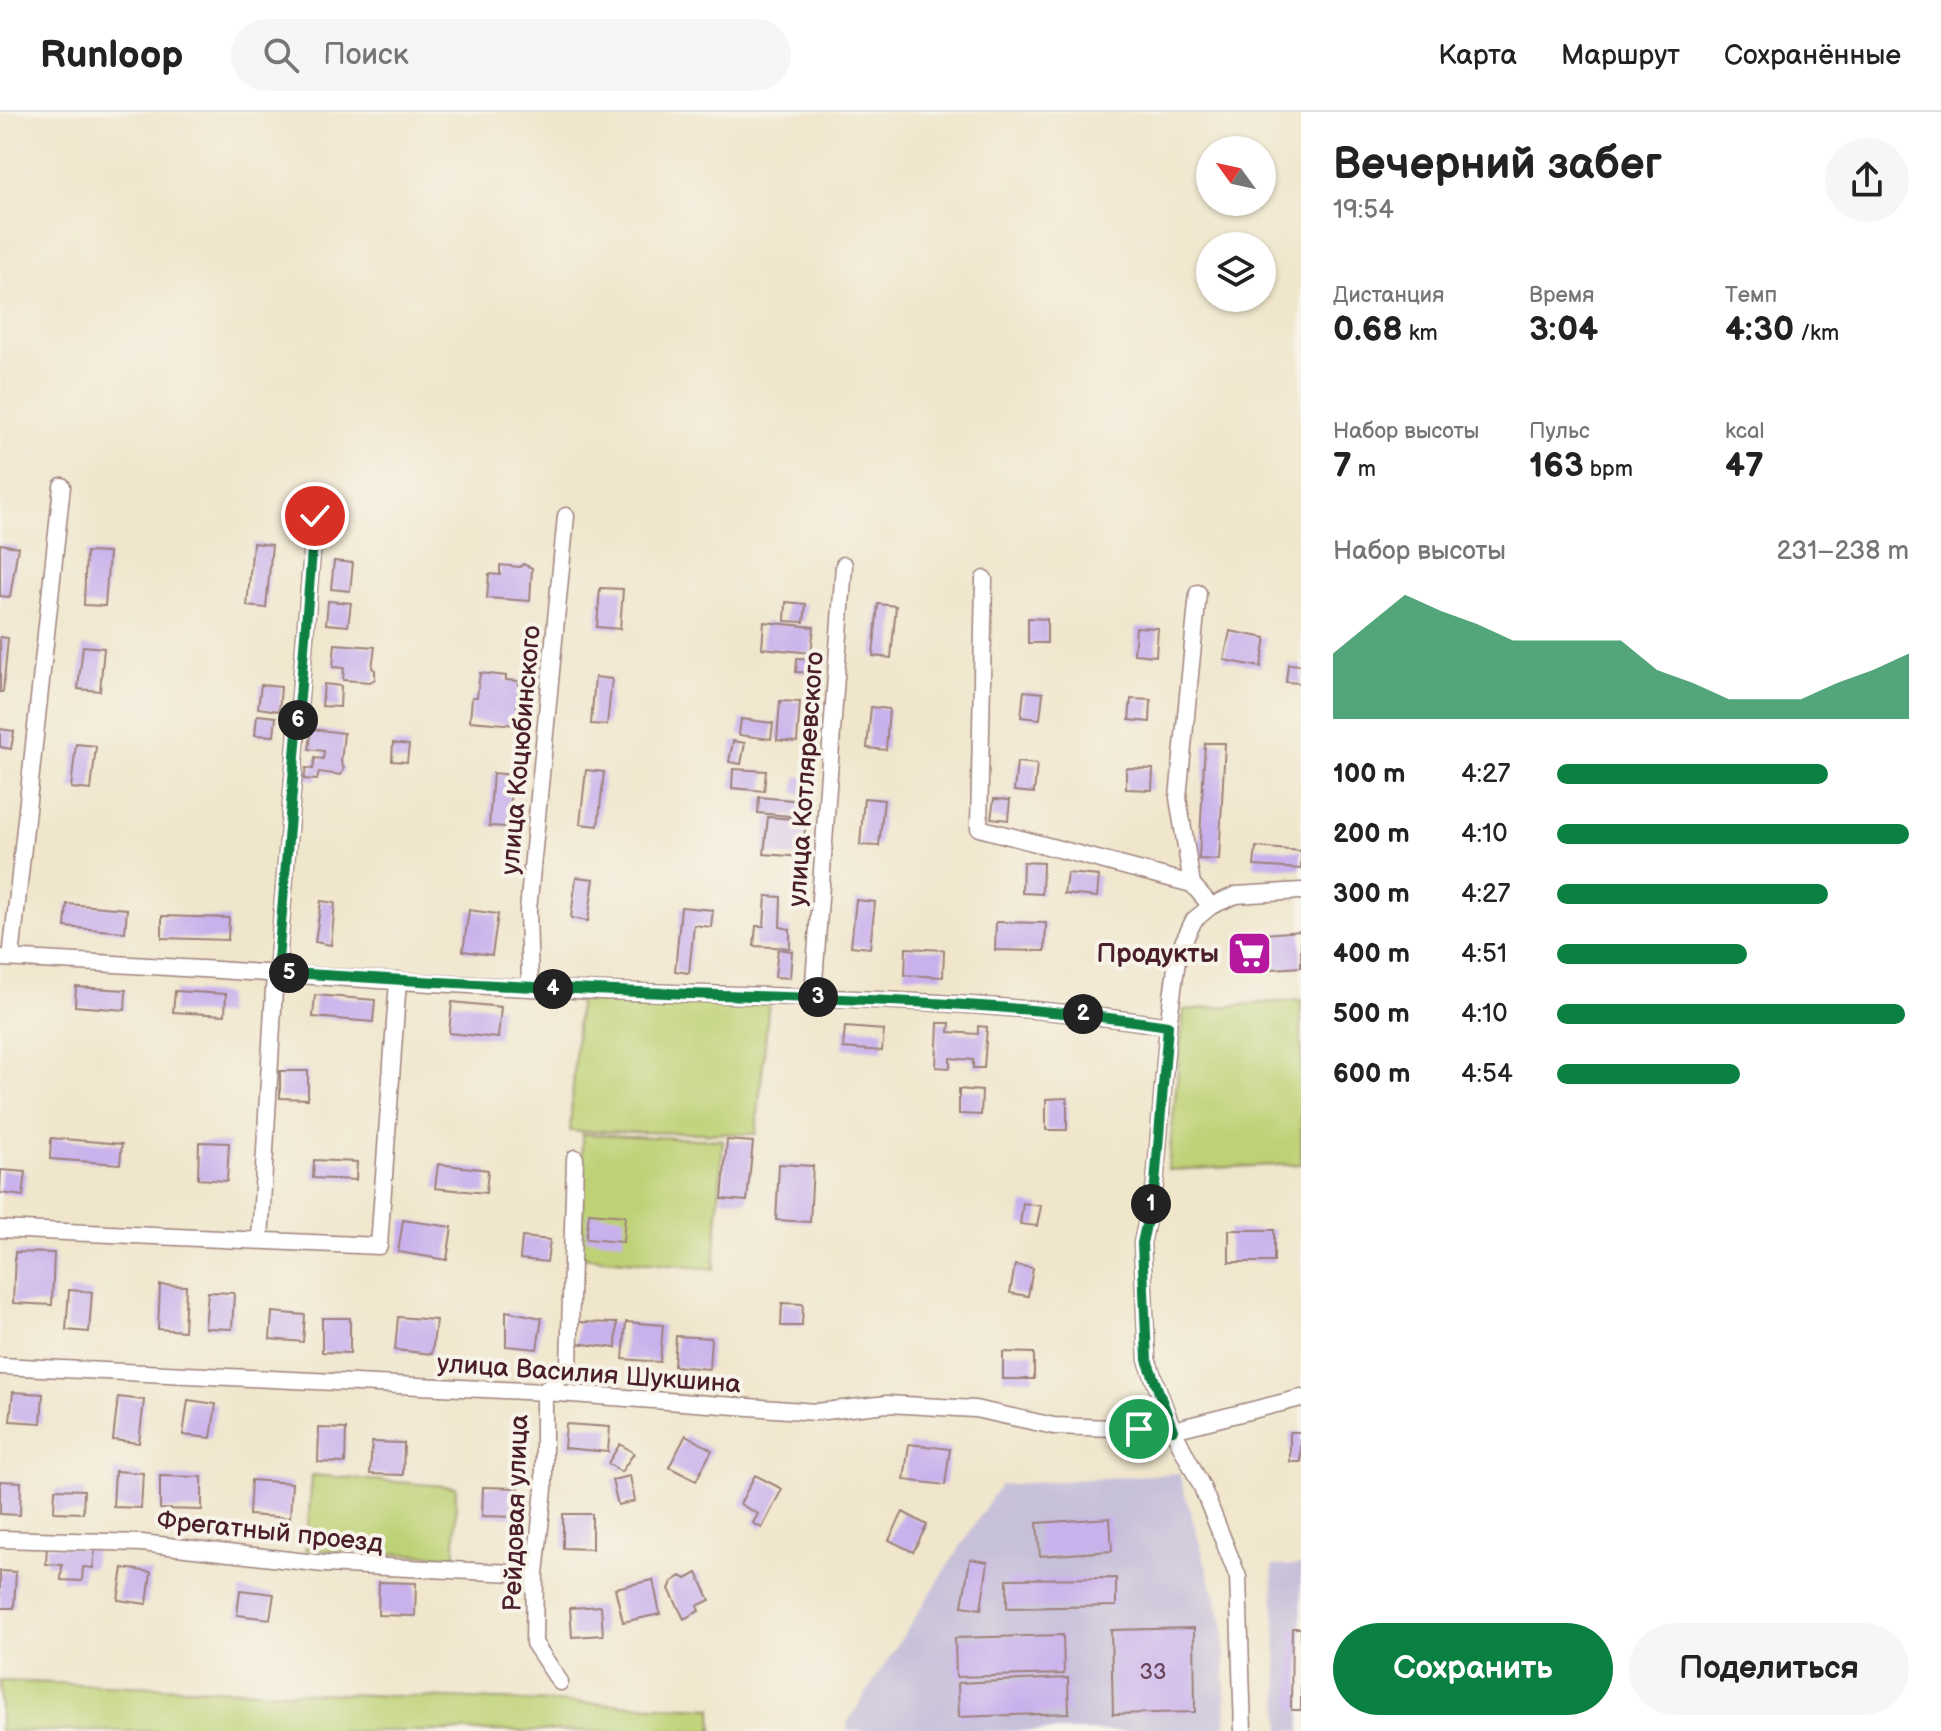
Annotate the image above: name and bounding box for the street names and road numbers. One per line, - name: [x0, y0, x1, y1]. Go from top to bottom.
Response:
- street label: улица Коцюбинского: [495, 624, 548, 876]
- street label: улица Котляревского: [782, 651, 831, 908]
- street label: улица Василия Шукшина: [436, 1348, 742, 1401]
- street label: Рейдовая улица: [498, 1414, 535, 1612]
- street label: Фрегатный проезд: [155, 1505, 385, 1560]

